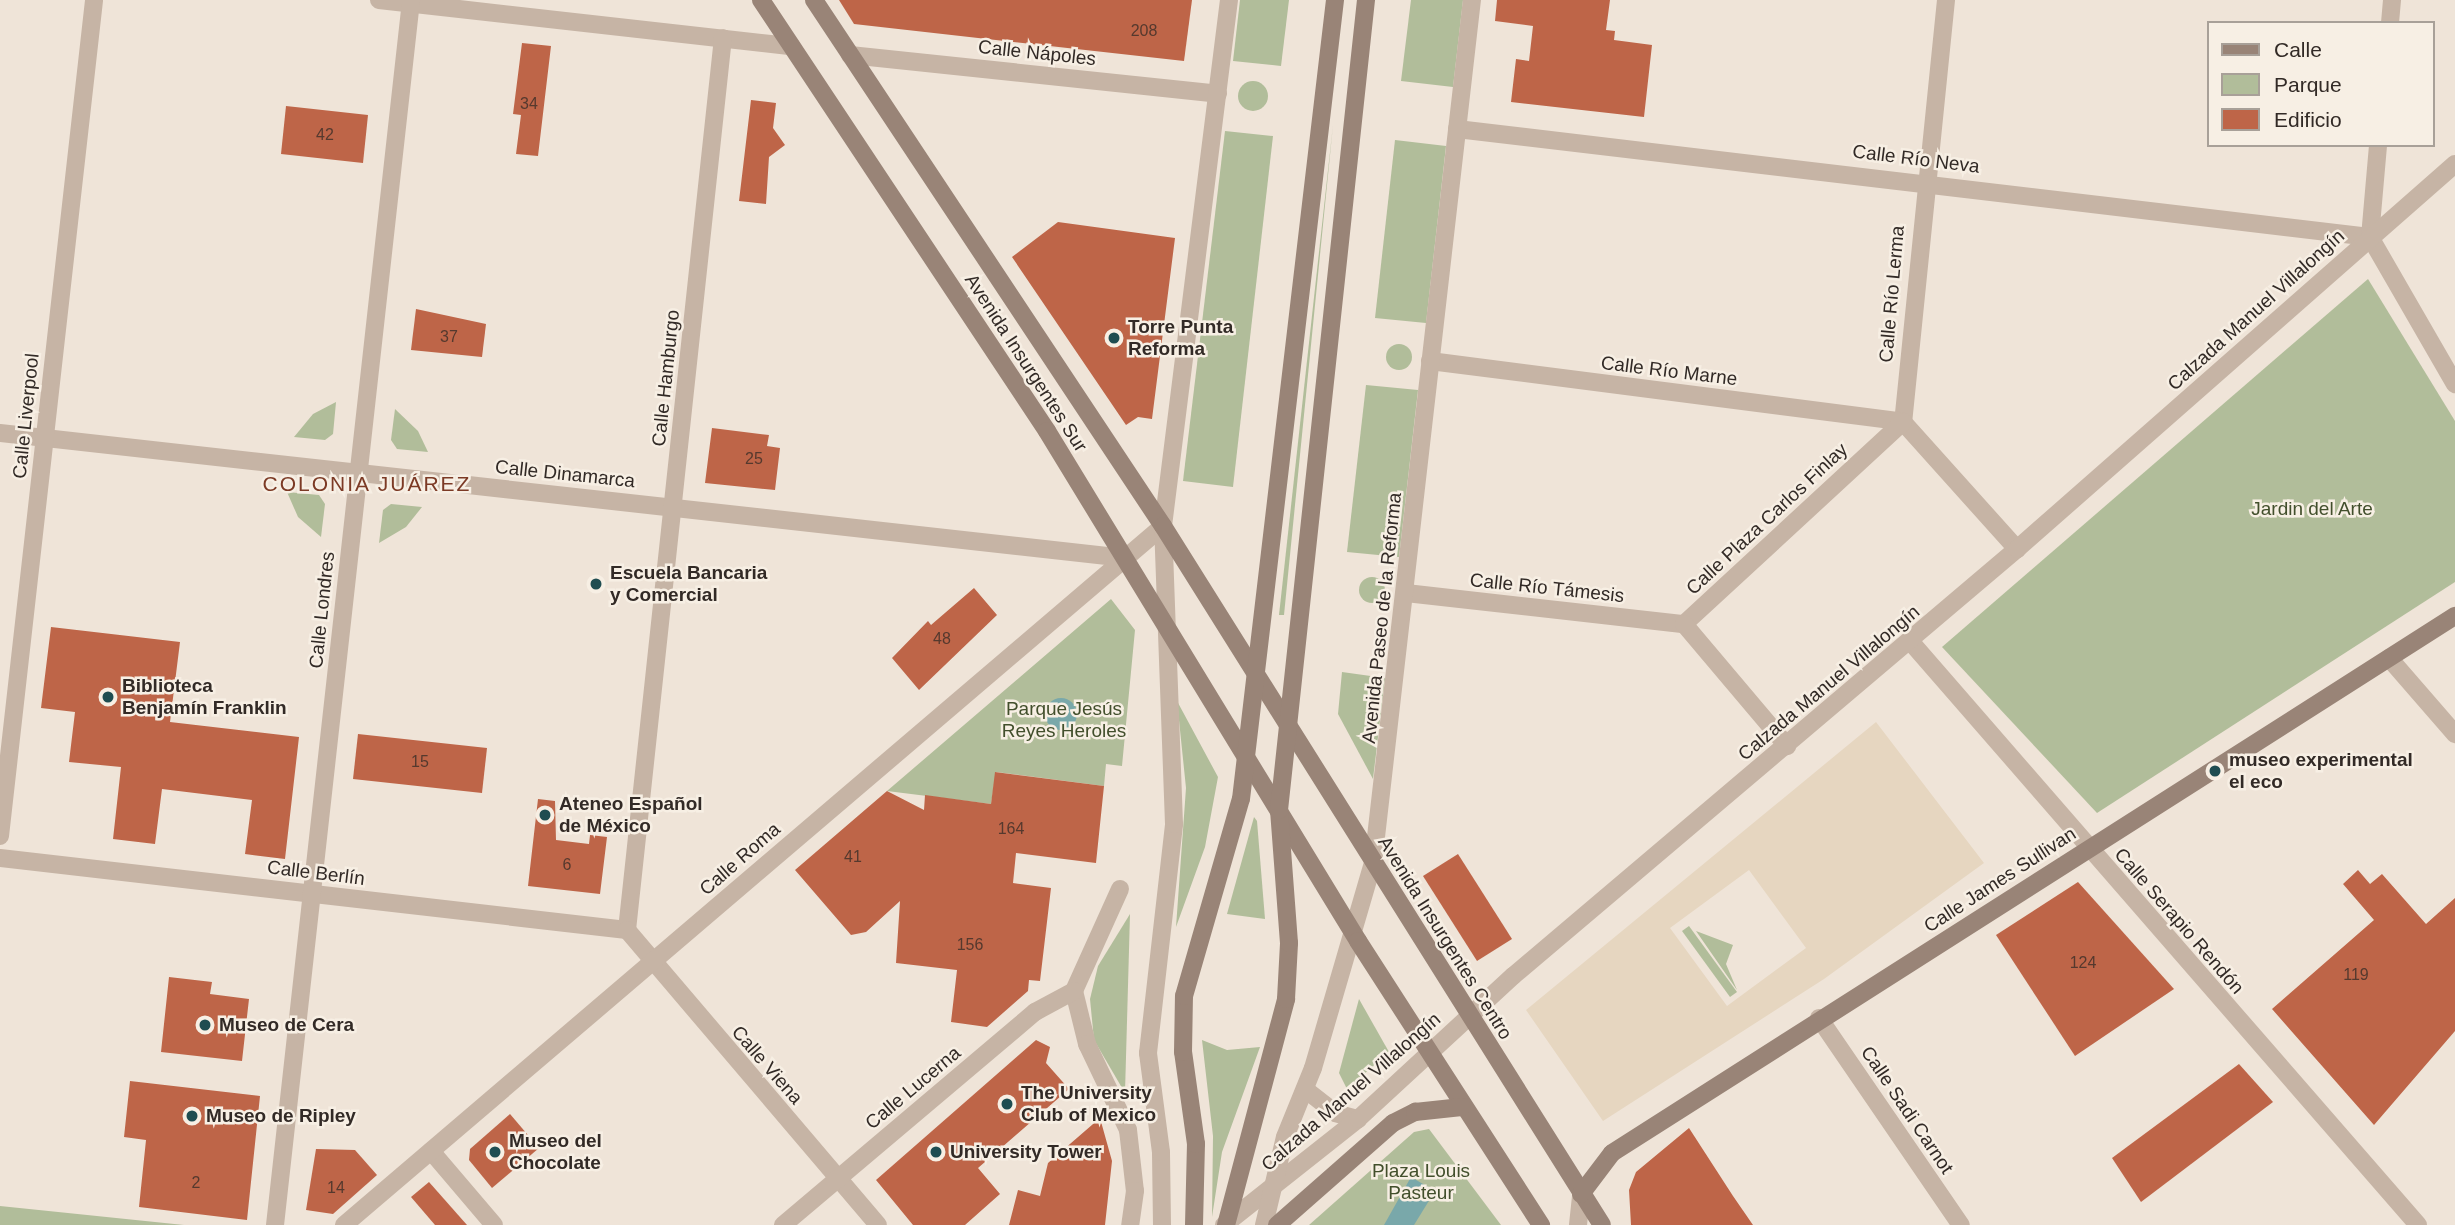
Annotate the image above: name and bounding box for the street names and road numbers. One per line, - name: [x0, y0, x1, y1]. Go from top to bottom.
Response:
- street label: Calle Nápoles: [977, 35, 1097, 71]
- street label: Calle Río Neva: [1851, 140, 1981, 178]
- street label: Calle Río Lerma: [1875, 225, 1909, 363]
- street label: Calzada Manuel Villalongín: [2163, 225, 2349, 395]
- street label: Avenida Insurgentes Sur: [960, 270, 1092, 456]
- street label: Calle Hamburgo: [647, 309, 685, 447]
- street label: Calle Río Marne: [1599, 351, 1739, 391]
- street label: Calle Liverpool: [8, 352, 44, 480]
- street label: Calle Plaza Carlos Finlay: [1682, 438, 1852, 600]
- street label: Calle Dinamarca: [494, 455, 636, 493]
- street label: Avenida Paseo de la Reforma: [1357, 491, 1407, 745]
- street label: Calle Londres: [305, 551, 339, 669]
- street label: Calle Río Támesis: [1469, 569, 1625, 607]
- street label: Calzada Manuel Villalongín: [1734, 600, 1924, 766]
- street label: Calle Roma: [695, 818, 785, 900]
- street label: Calle James Sullivan: [1920, 822, 2080, 938]
- street label: Avenida Insurgentes Centro: [1373, 832, 1517, 1044]
- street label: Calle Serapio Rendón: [2109, 843, 2249, 999]
- street label: Calle Berlín: [266, 856, 366, 890]
- street label: Calzada Manuel Villalongín: [1257, 1008, 1445, 1176]
- street label: Calle Viena: [727, 1021, 807, 1109]
- street label: Calle Lucerna: [861, 1042, 965, 1134]
- street label: Calle Sadi Carnot: [1856, 1042, 1958, 1178]

